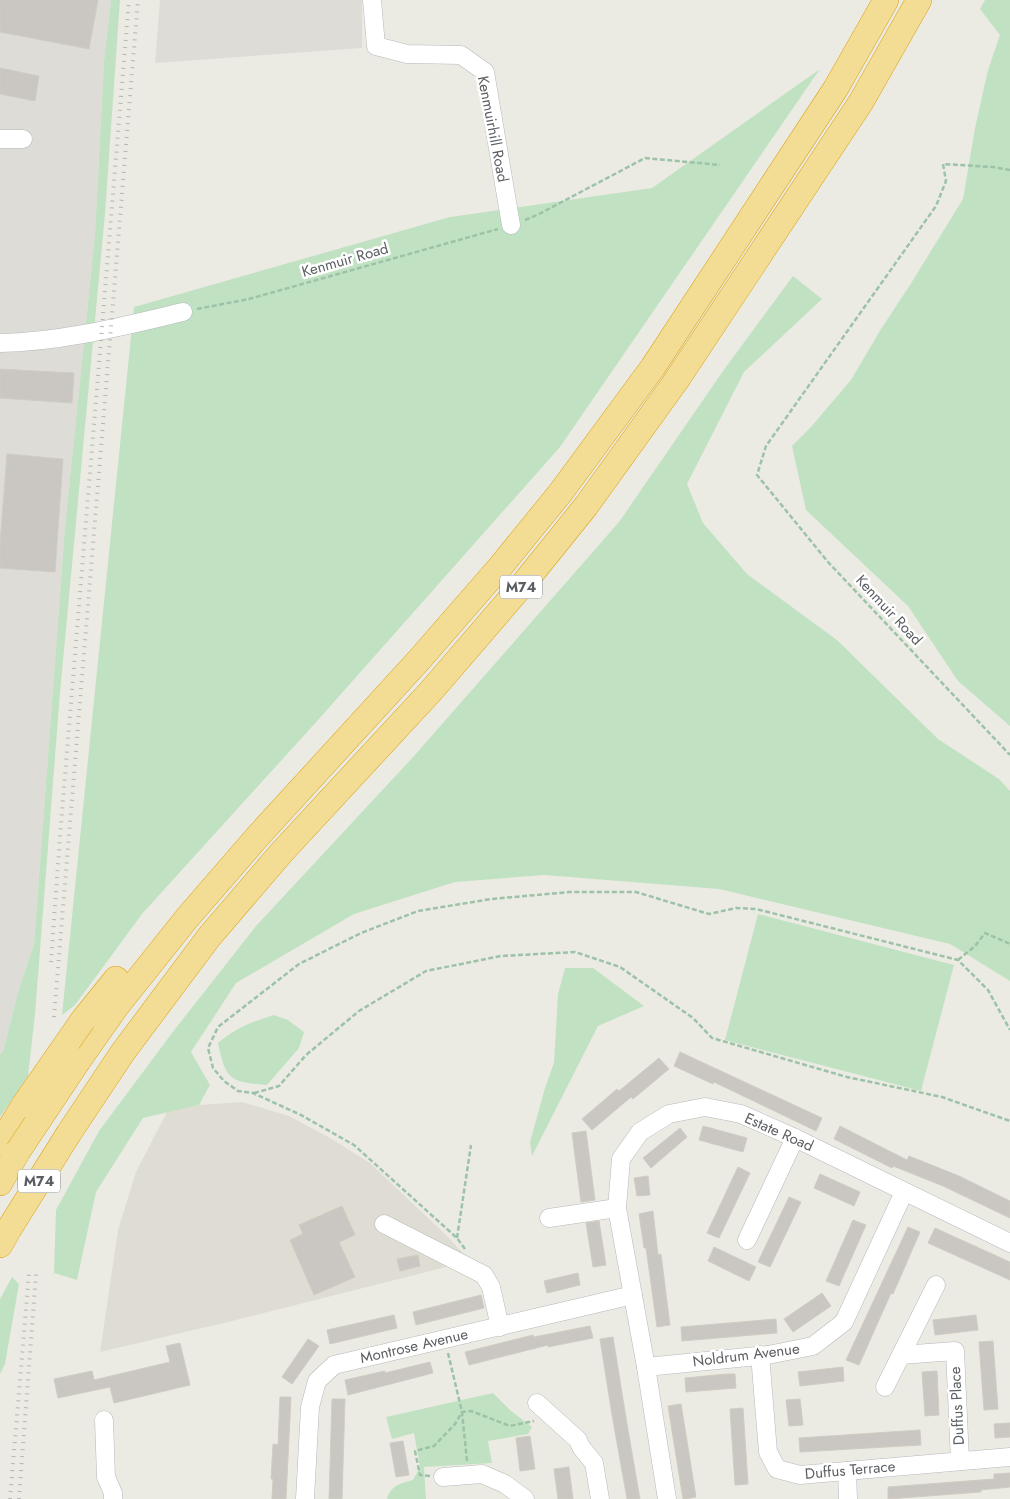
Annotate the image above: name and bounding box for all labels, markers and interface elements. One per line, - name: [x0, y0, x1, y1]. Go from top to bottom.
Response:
- street label: Kenmuirhill Road: [472, 74, 514, 184]
- street label: Kenmuir Road: [299, 237, 391, 283]
- street label: Kenmuir Road: [851, 570, 927, 650]
- road number: M74: [500, 576, 542, 598]
- street label: Estate Road: [741, 1107, 817, 1157]
- road number: M74: [18, 1170, 60, 1192]
- street label: Montrose Avenue: [358, 1323, 470, 1369]
- street label: Noldrum Avenue: [691, 1337, 801, 1372]
- street label: Duffus Place: [944, 1366, 970, 1446]
- street label: Duffus Terrace: [804, 1455, 896, 1485]

